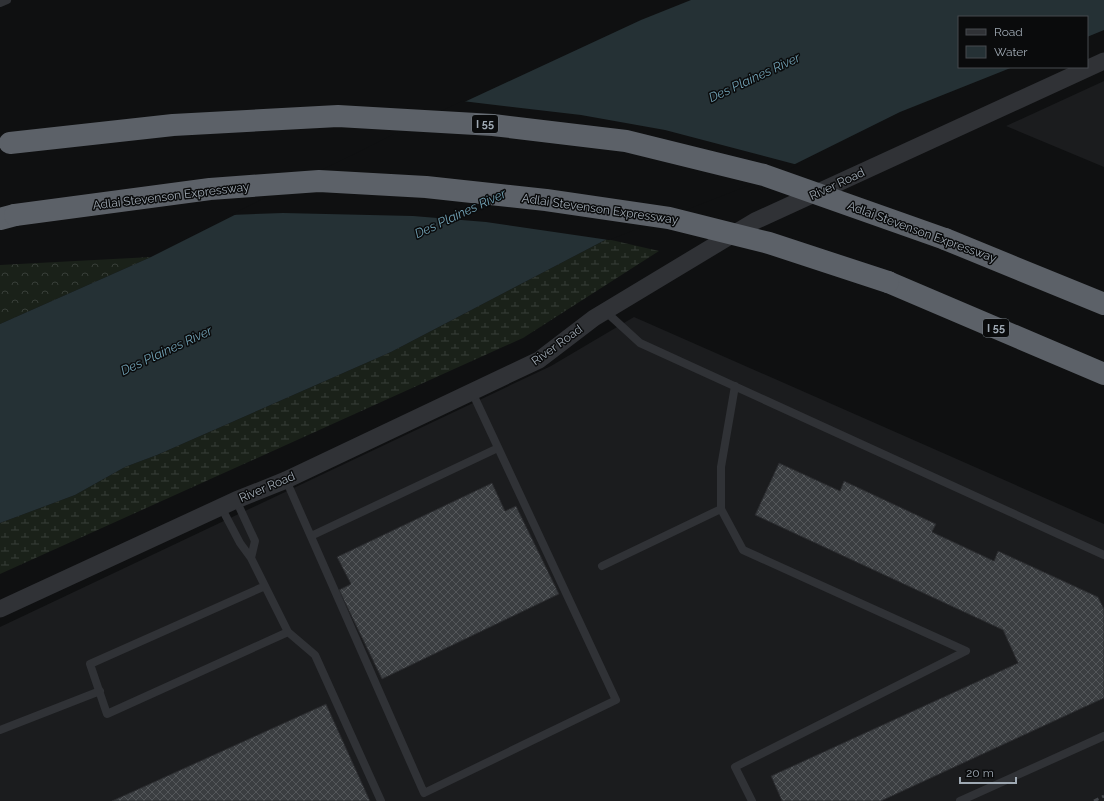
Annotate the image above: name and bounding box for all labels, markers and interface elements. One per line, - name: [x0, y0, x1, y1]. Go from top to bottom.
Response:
- legend: [958, 16, 1088, 68]
- text: Road: [994, 25, 1023, 39]
- text: Water: [994, 45, 1028, 59]
- water label: Des Plaines River: [706, 49, 803, 105]
- road number: I 55: [472, 115, 498, 133]
- street label: River Road: [807, 165, 867, 203]
- street label: Adlai Stevenson Expressway: [92, 179, 251, 213]
- water label: Des Plaines River: [412, 185, 509, 241]
- street label: Adlai Stevenson Expressway: [521, 191, 680, 227]
- street label: Adlai Stevenson Expressway: [845, 198, 999, 266]
- road number: I 55: [983, 319, 1009, 337]
- water label: Des Plaines River: [118, 322, 215, 378]
- street label: River Road: [529, 322, 585, 368]
- street label: River Road: [237, 469, 297, 505]
- scale bar: [960, 759, 1016, 785]
- text: 20 m: [966, 766, 994, 780]

